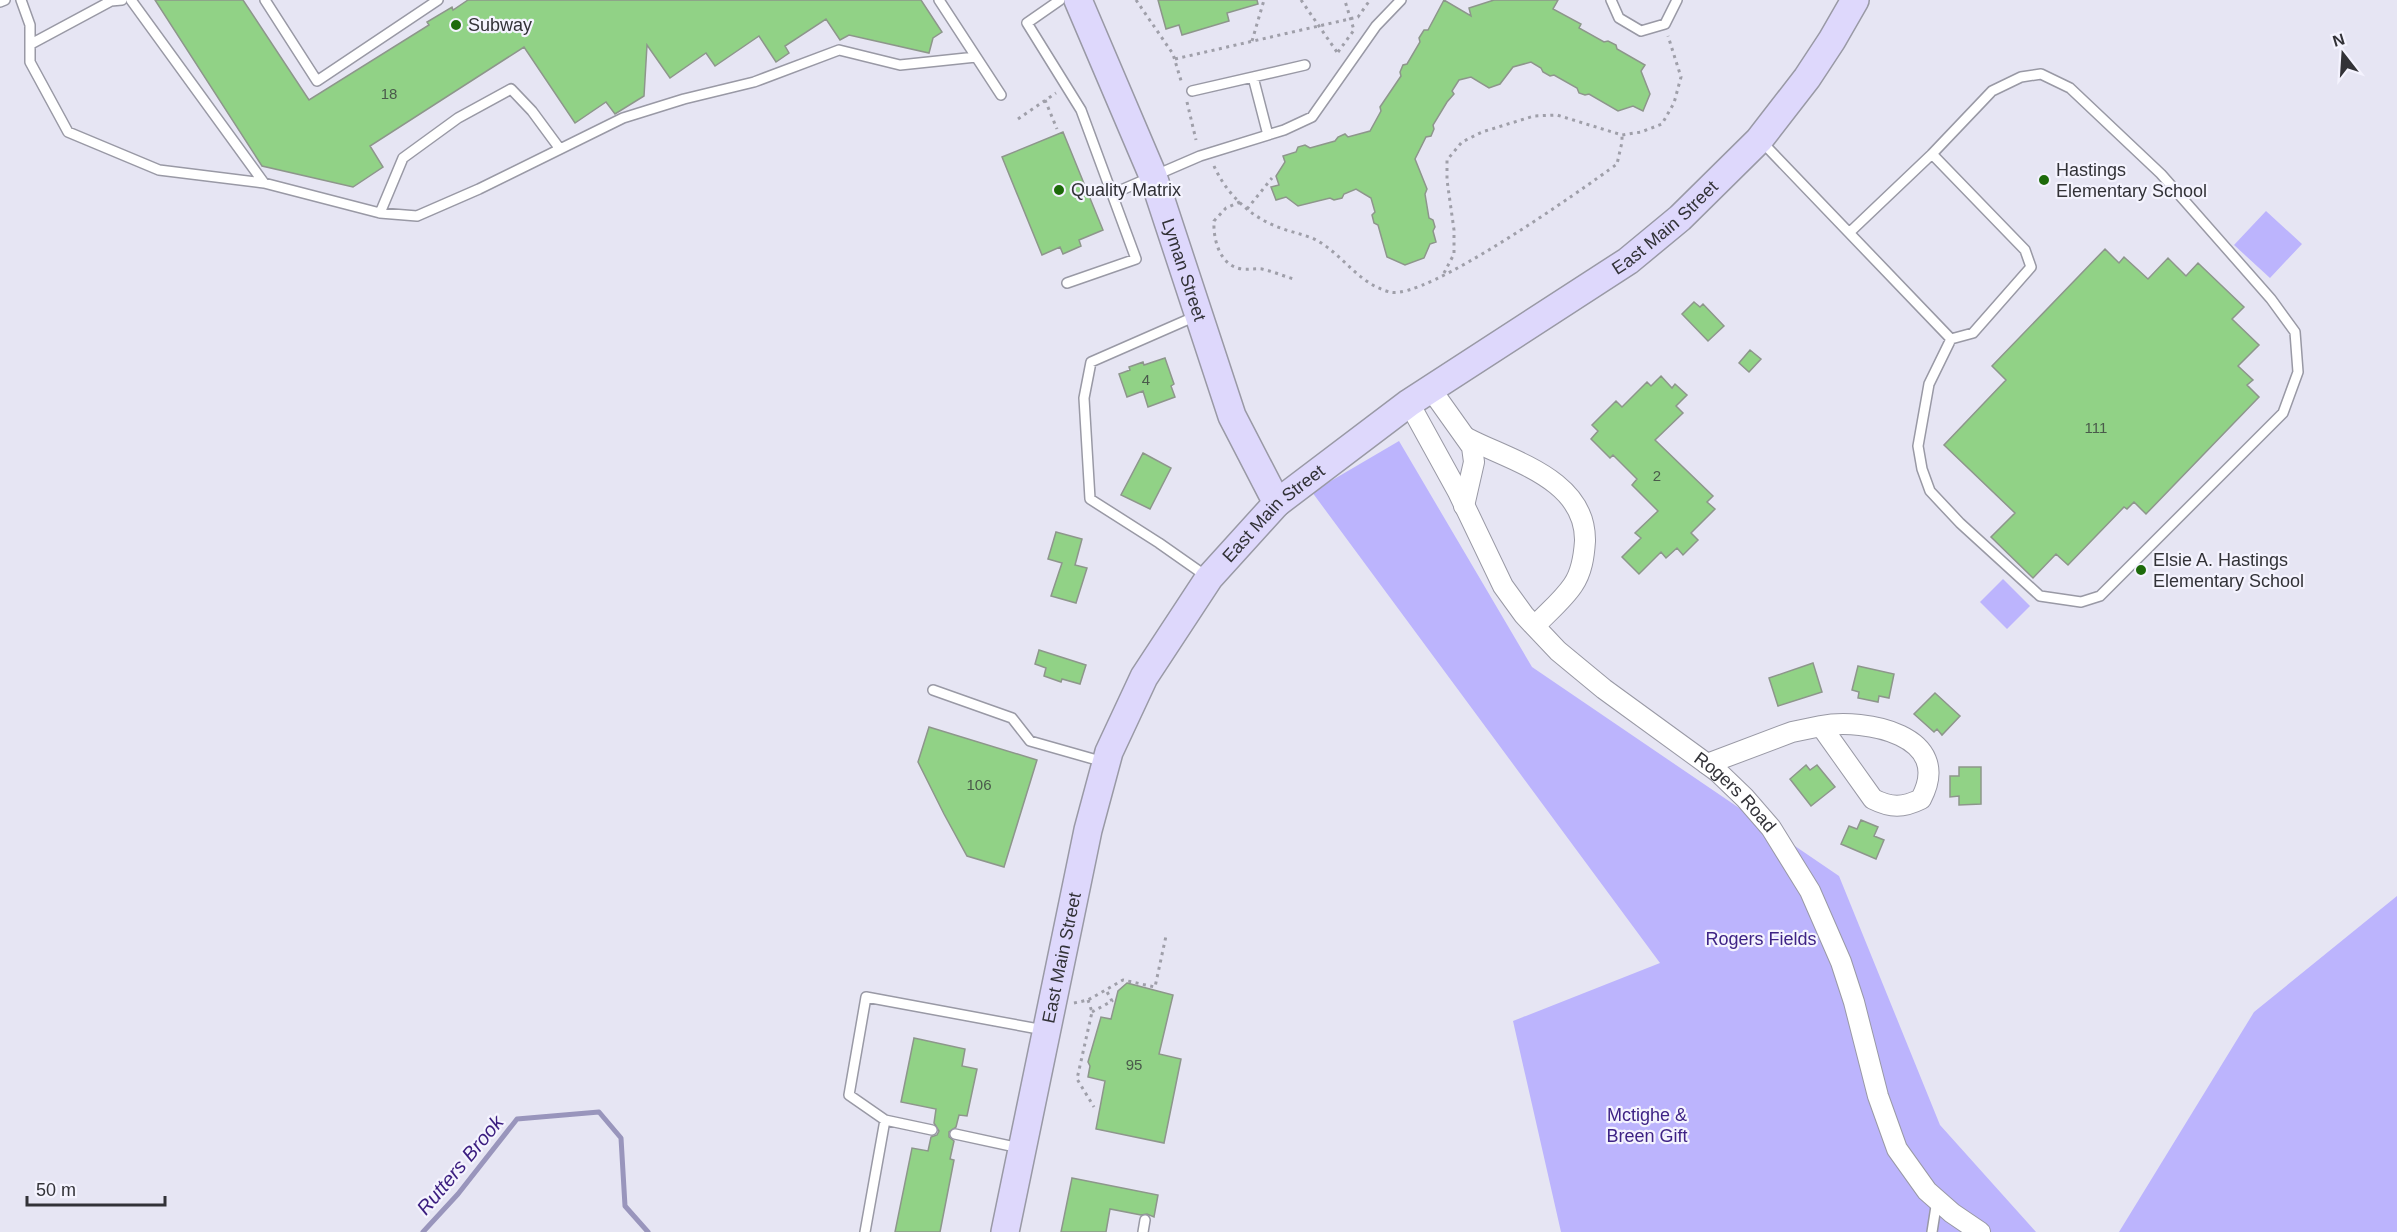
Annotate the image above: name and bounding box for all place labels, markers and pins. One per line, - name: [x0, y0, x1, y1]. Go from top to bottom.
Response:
- place label: Subway: [468, 15, 532, 35]
- marker: Subway: [449, 18, 463, 32]
- place label: Hastings Elementary School: [2056, 160, 2207, 201]
- marker: Hastings Elementary School: [2037, 173, 2051, 187]
- place label: Quality Matrix: [1071, 180, 1181, 200]
- marker: Quality Matrix: [1052, 183, 1066, 197]
- place label: Elsie A. Hastings Elementary School: [2153, 550, 2304, 591]
- marker: Elsie A. Hastings Elementary School: [2134, 563, 2148, 577]

